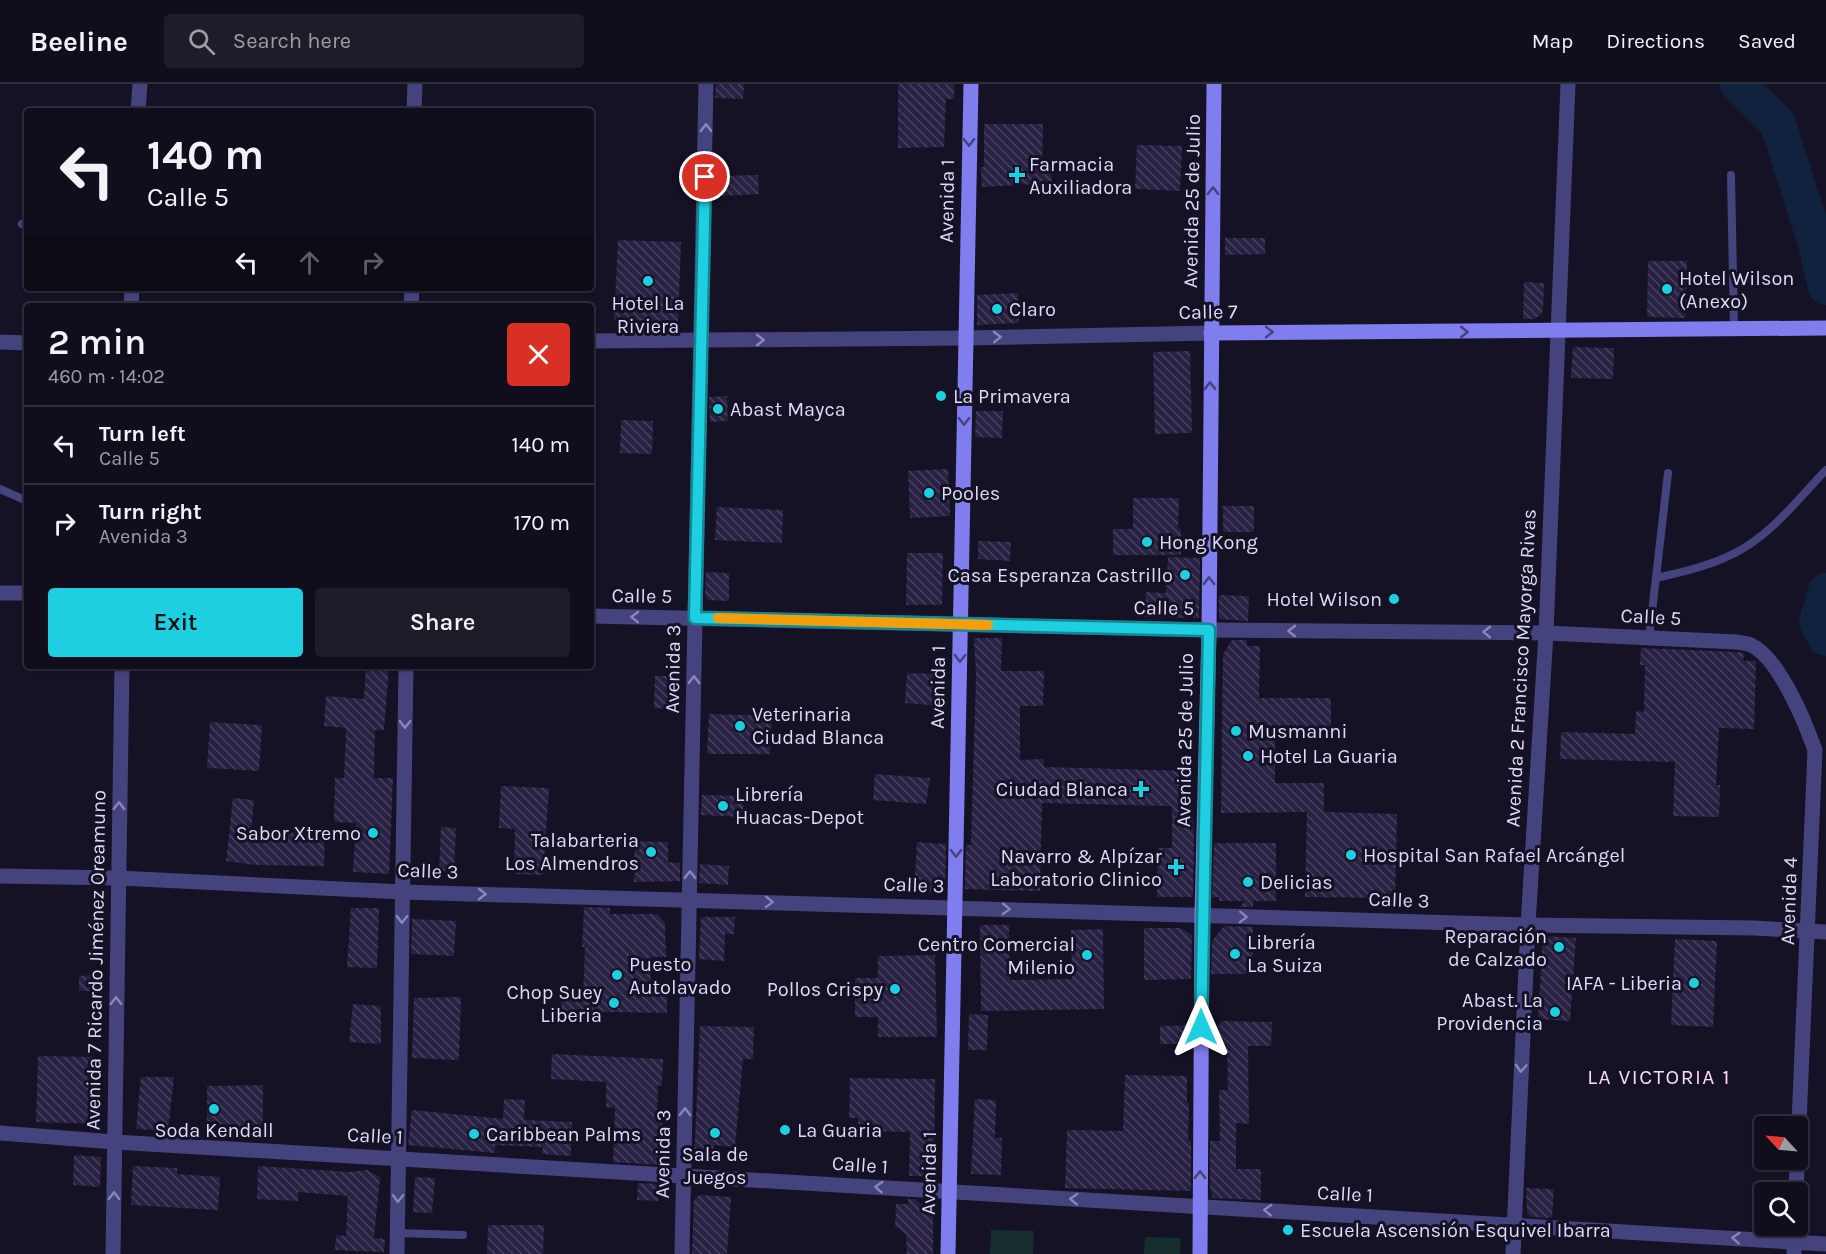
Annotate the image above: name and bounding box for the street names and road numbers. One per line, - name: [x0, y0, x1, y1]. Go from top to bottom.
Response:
- street label: Avenida 25 de Julio: [1179, 114, 1205, 288]
- street label: Avenida 1: [935, 159, 959, 243]
- street label: Calle 7: [1178, 300, 1238, 324]
- street label: Avenida 2 Francisco Mayorga Rivas: [1501, 508, 1541, 828]
- street label: Calle 5: [611, 584, 673, 608]
- street label: Calle 5: [1133, 596, 1195, 620]
- street label: Calle 5: [1620, 604, 1682, 630]
- street label: Avenida 3: [661, 624, 685, 714]
- street label: Avenida 1: [926, 645, 950, 729]
- street label: Avenida 25 de Julio: [1172, 653, 1198, 827]
- street label: Avenida 7 Ricardo Jiménez Oreamuno: [82, 790, 110, 1130]
- street label: Avenida 4: [1776, 857, 1802, 945]
- street label: Calle 3: [397, 858, 459, 884]
- street label: Calle 3: [883, 872, 945, 898]
- street label: Calle 3: [1368, 887, 1430, 913]
- street label: Avenida 3: [651, 1109, 675, 1199]
- street label: Calle 1: [346, 1123, 404, 1149]
- street label: Avenida 1: [917, 1131, 941, 1215]
- street label: Calle 1: [831, 1152, 889, 1178]
- street label: Calle 1: [1316, 1181, 1374, 1207]

